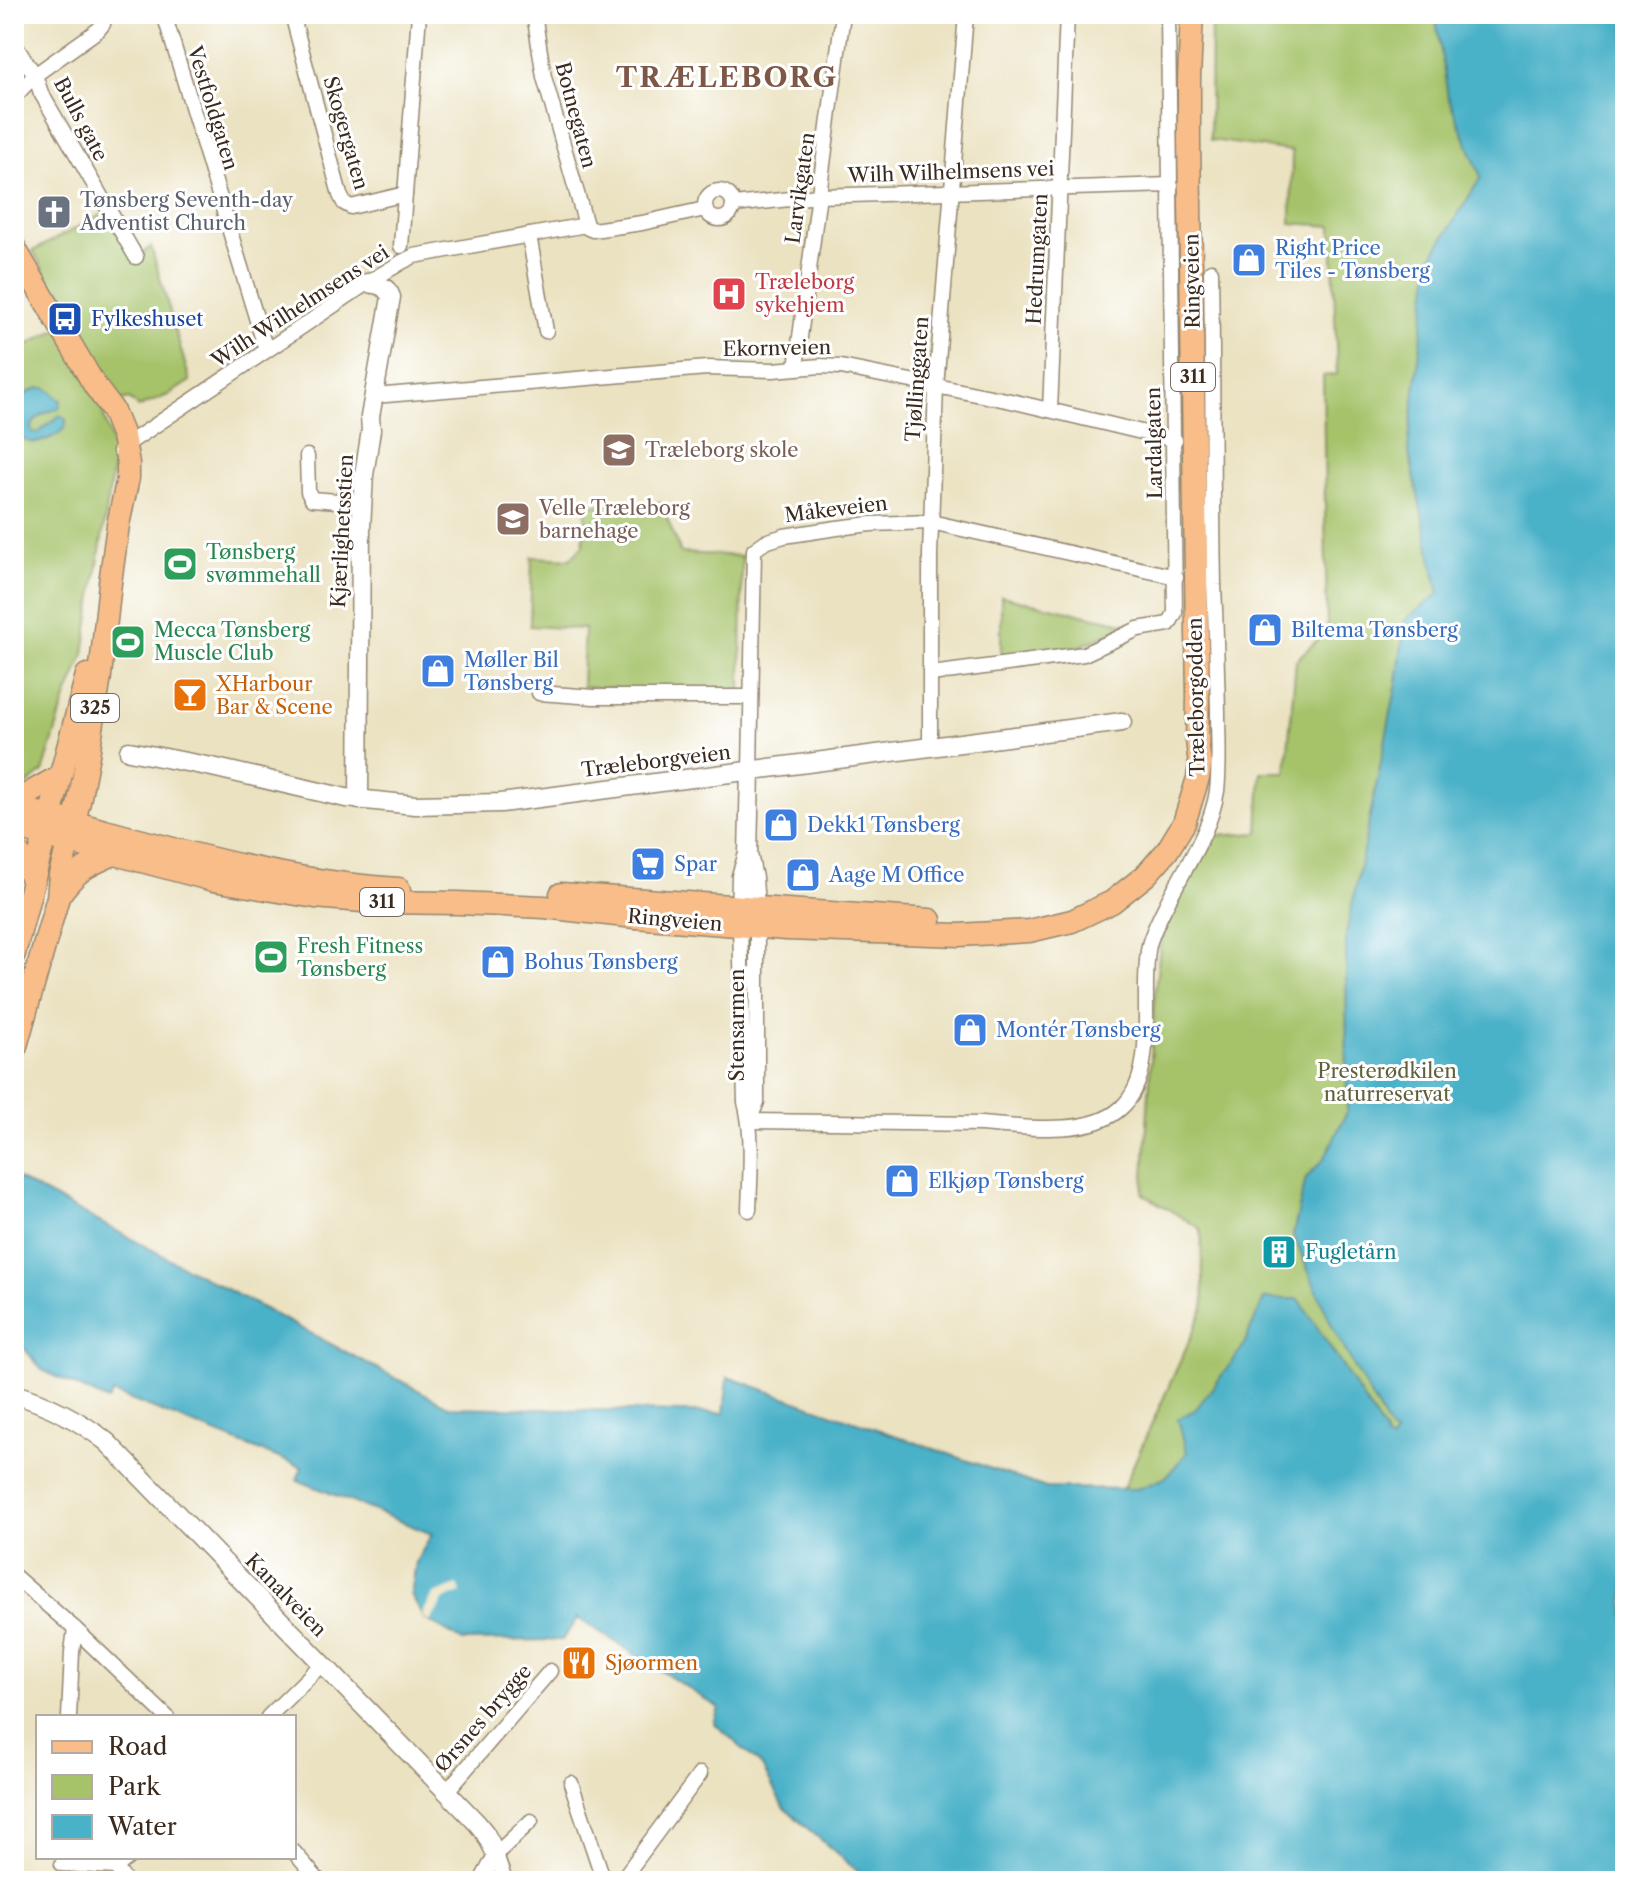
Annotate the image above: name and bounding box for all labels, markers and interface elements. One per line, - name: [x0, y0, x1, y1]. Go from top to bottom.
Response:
- street label: Vestfoldgaten: [182, 42, 243, 173]
- street label: Botnegaten: [550, 59, 602, 171]
- district label: TRÆLEBORG: [616, 60, 838, 94]
- street label: Bulls gate: [49, 73, 113, 165]
- street label: Skogergaten: [318, 74, 374, 193]
- street label: Larvikgaten: [780, 130, 820, 245]
- street label: Wilh Wilhelmsens vei: [846, 156, 1055, 188]
- place label: Tønsberg Seventh-day Adventist Church: [79, 188, 294, 235]
- street label: Hedrumgaten: [1022, 192, 1052, 325]
- church icon: Tønsberg Seventh-day Adventist Church: [35, 193, 73, 231]
- street label: Ringveien: [1179, 233, 1205, 329]
- place label: Right Price Tiles - Tønsberg: [1275, 236, 1430, 283]
- street label: Wilh Wilhelmsens vei: [206, 240, 393, 373]
- shop icon: Right Price Tiles - Tønsberg: [1230, 241, 1268, 279]
- place label: Træleborg sykehjem: [755, 270, 855, 317]
- hospital icon: Træleborg sykehjem: [710, 275, 748, 313]
- bus stop icon: Fylkeshuset: [46, 300, 84, 338]
- place label: Fylkeshuset: [91, 307, 203, 331]
- street label: Tjøllinggaten: [901, 315, 933, 443]
- street label: Ekornveien: [723, 335, 832, 361]
- road number: 311: [1171, 363, 1215, 391]
- street label: Lardalgaten: [1141, 386, 1167, 499]
- school or university icon: Træleborg skole: [600, 431, 638, 469]
- place label: Træleborg skole: [645, 438, 798, 462]
- street label: Kjærlighetsstien: [326, 453, 358, 608]
- street label: Måkeveien: [783, 491, 889, 527]
- place label: Velle Træleborg barnehage: [538, 496, 690, 543]
- school or university icon: Velle Træleborg barnehage: [494, 500, 532, 538]
- place label: Tønsberg svømmehall: [206, 540, 321, 587]
- sports icon: Tønsberg svømmehall: [161, 545, 199, 583]
- shop icon: Biltema Tønsberg: [1246, 611, 1284, 649]
- street label: Træleborgodden: [1183, 617, 1209, 777]
- place label: Mecca Tønsberg Muscle Club: [154, 618, 310, 665]
- place label: Biltema Tønsberg: [1291, 618, 1458, 642]
- sports icon: Mecca Tønsberg Muscle Club: [109, 623, 147, 661]
- place label: Møller Bil Tønsberg: [464, 648, 559, 695]
- shop icon: Møller Bil Tønsberg: [419, 652, 457, 690]
- place label: XHarbour Bar & Scene: [215, 672, 333, 719]
- bar icon: XHarbour Bar & Scene: [171, 676, 209, 714]
- road number: 325: [71, 694, 119, 722]
- street label: Træleborgveien: [580, 740, 733, 782]
- shop icon: Dekk1 Tønsberg: [762, 806, 800, 844]
- place label: Dekk1 Tønsberg: [807, 813, 960, 837]
- supermarket icon: Spar: [629, 845, 667, 883]
- place label: Spar: [674, 852, 718, 876]
- shop icon: Aage M Office: [784, 856, 822, 894]
- place label: Aage M Office: [828, 863, 964, 887]
- road number: 311: [360, 888, 404, 916]
- street label: Ringveien: [627, 904, 724, 936]
- place label: Fresh Fitness Tønsberg: [297, 934, 423, 981]
- sports icon: Fresh Fitness Tønsberg: [252, 938, 290, 976]
- shop icon: Bohus Tønsberg: [479, 943, 517, 981]
- place label: Bohus Tønsberg: [524, 950, 678, 974]
- street label: Stensarmen: [725, 968, 749, 1081]
- shop icon: Montér Tønsberg: [951, 1011, 989, 1049]
- place label: Montér Tønsberg: [996, 1018, 1161, 1042]
- park label: Presterødkilen naturreservat: [1317, 1059, 1457, 1106]
- shop icon: Elkjøp Tønsberg: [883, 1162, 921, 1200]
- place label: Elkjøp Tønsberg: [928, 1169, 1084, 1193]
- building icon: Fugletårn: [1260, 1233, 1298, 1271]
- place label: Fugletårn: [1305, 1240, 1397, 1264]
- street label: Kanalveien: [240, 1548, 332, 1642]
- restaurant icon: Sjøormen: [560, 1644, 598, 1682]
- place label: Sjøormen: [605, 1651, 699, 1675]
- street label: Ørsnes brygge: [430, 1659, 536, 1777]
- legend: [36, 1715, 296, 1859]
- text: Road: [108, 1732, 168, 1761]
- text: Park: [108, 1772, 161, 1801]
- text: Water: [107, 1812, 177, 1841]

